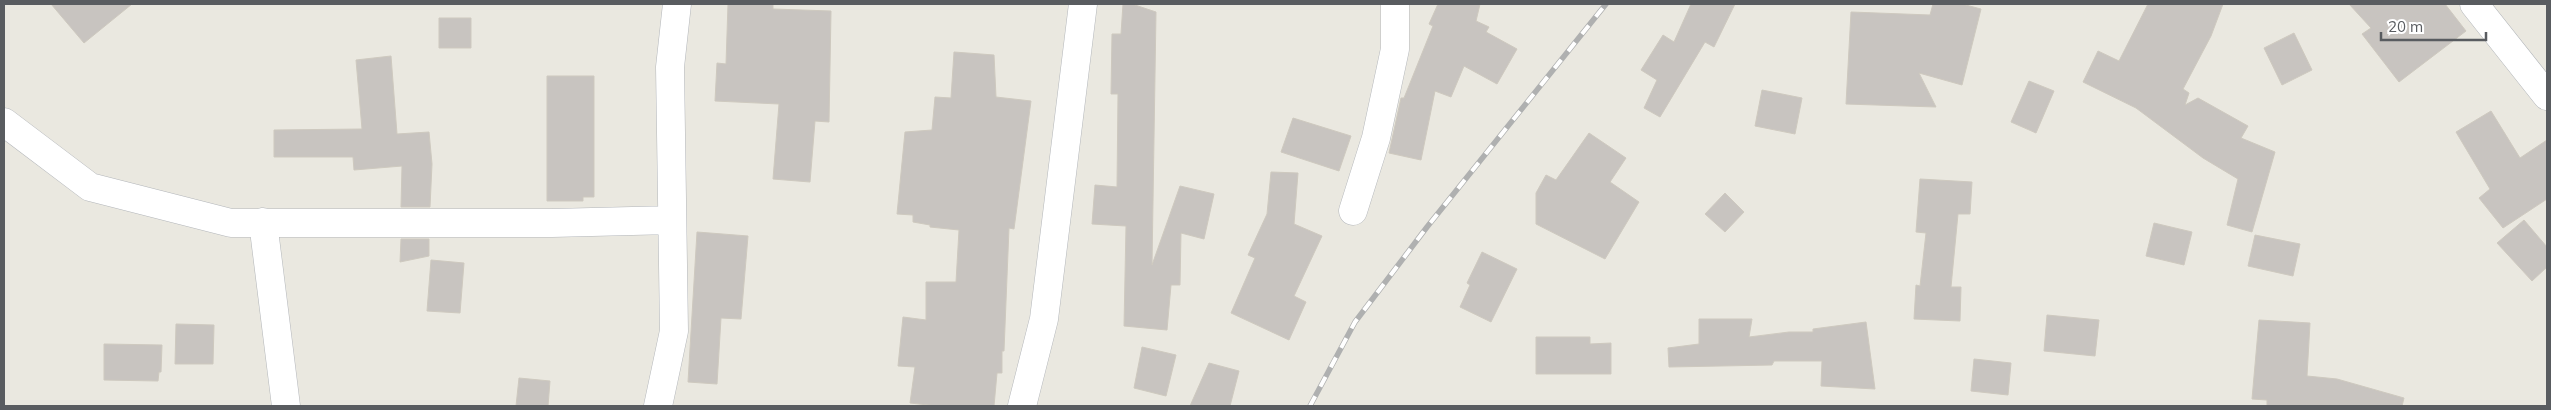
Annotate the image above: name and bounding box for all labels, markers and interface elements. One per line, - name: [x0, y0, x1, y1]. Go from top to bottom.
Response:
- scale bar: [2381, 10, 2486, 42]
- text: 20 m: [2388, 17, 2423, 36]

